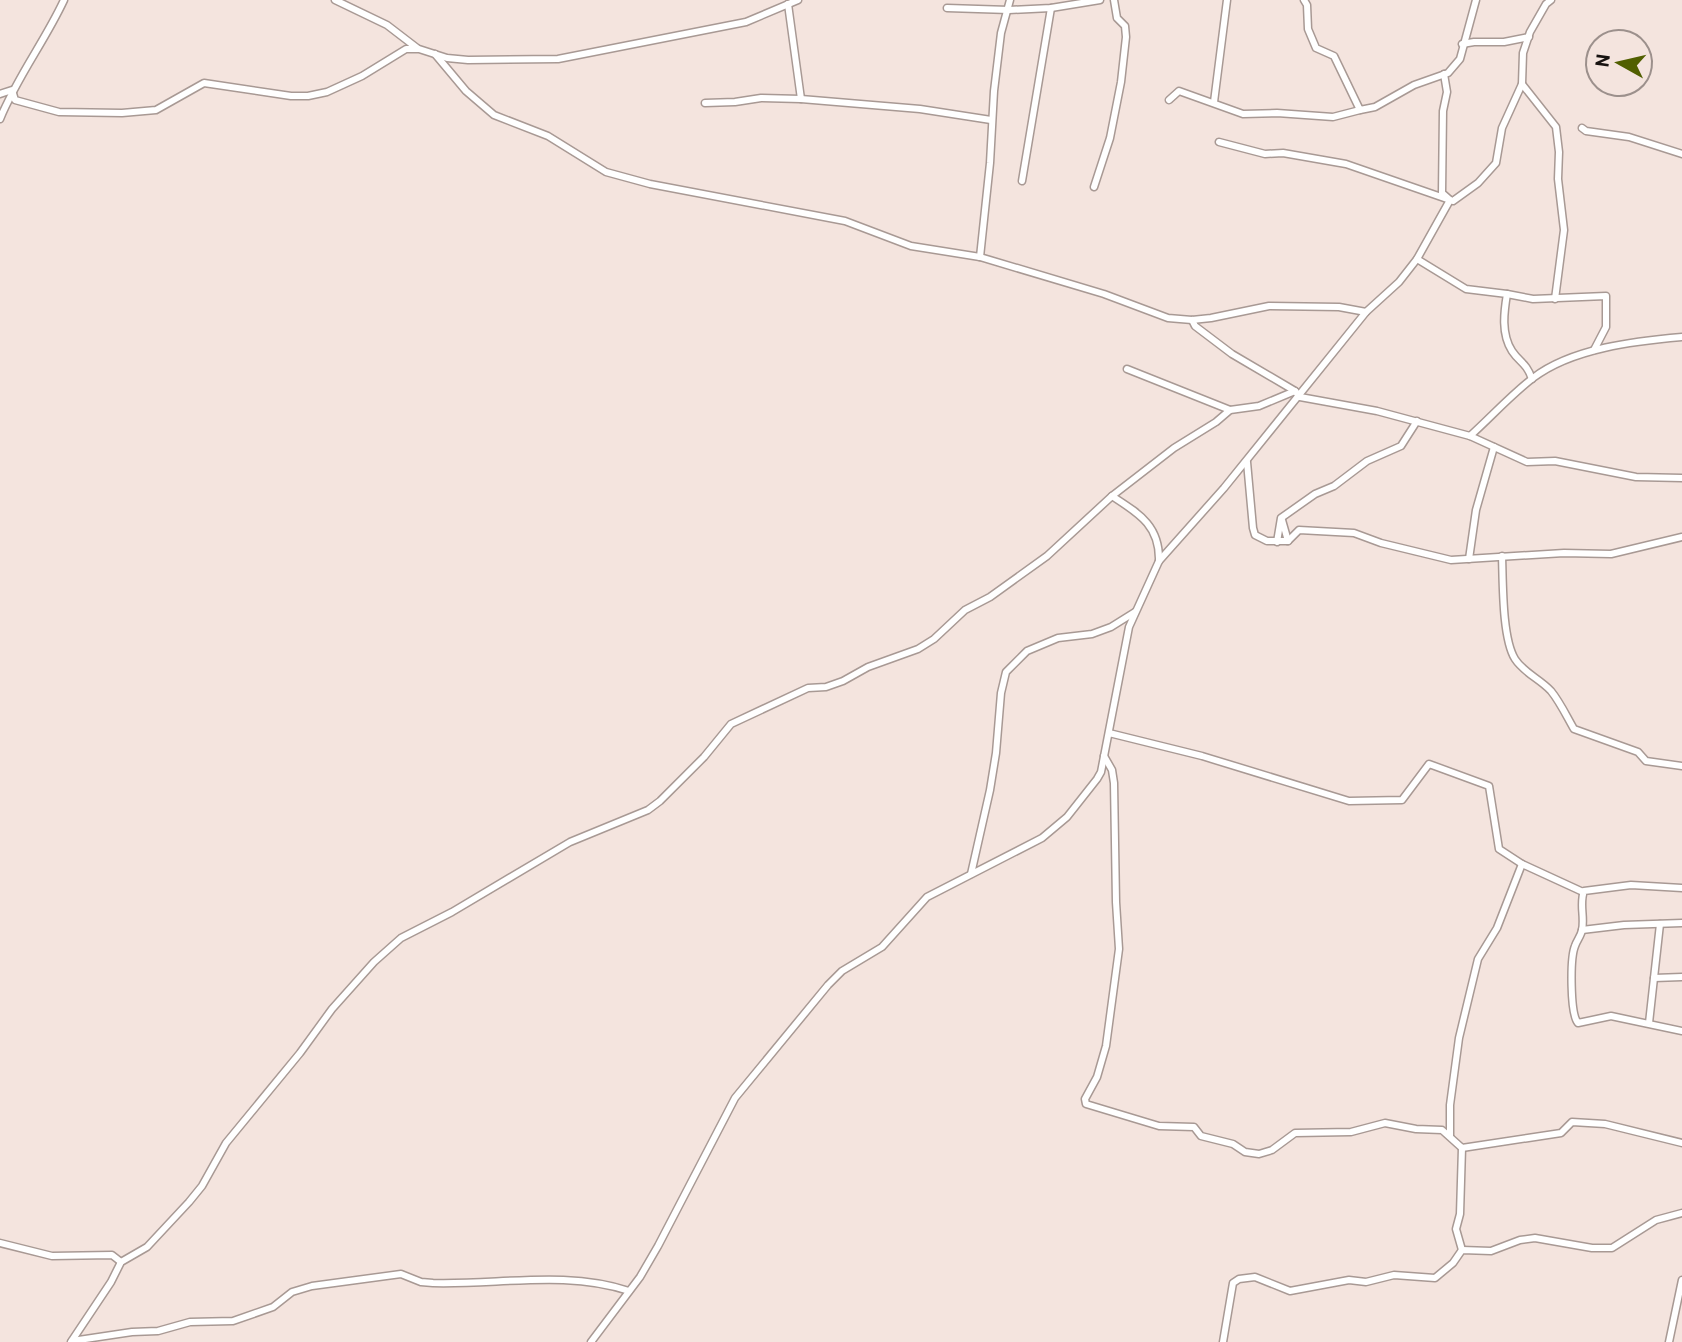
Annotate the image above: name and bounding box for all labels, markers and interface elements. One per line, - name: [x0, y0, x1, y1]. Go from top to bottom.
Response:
- north arrow: [1584, 28, 1654, 98]
- text: N: [1589, 53, 1614, 68]

